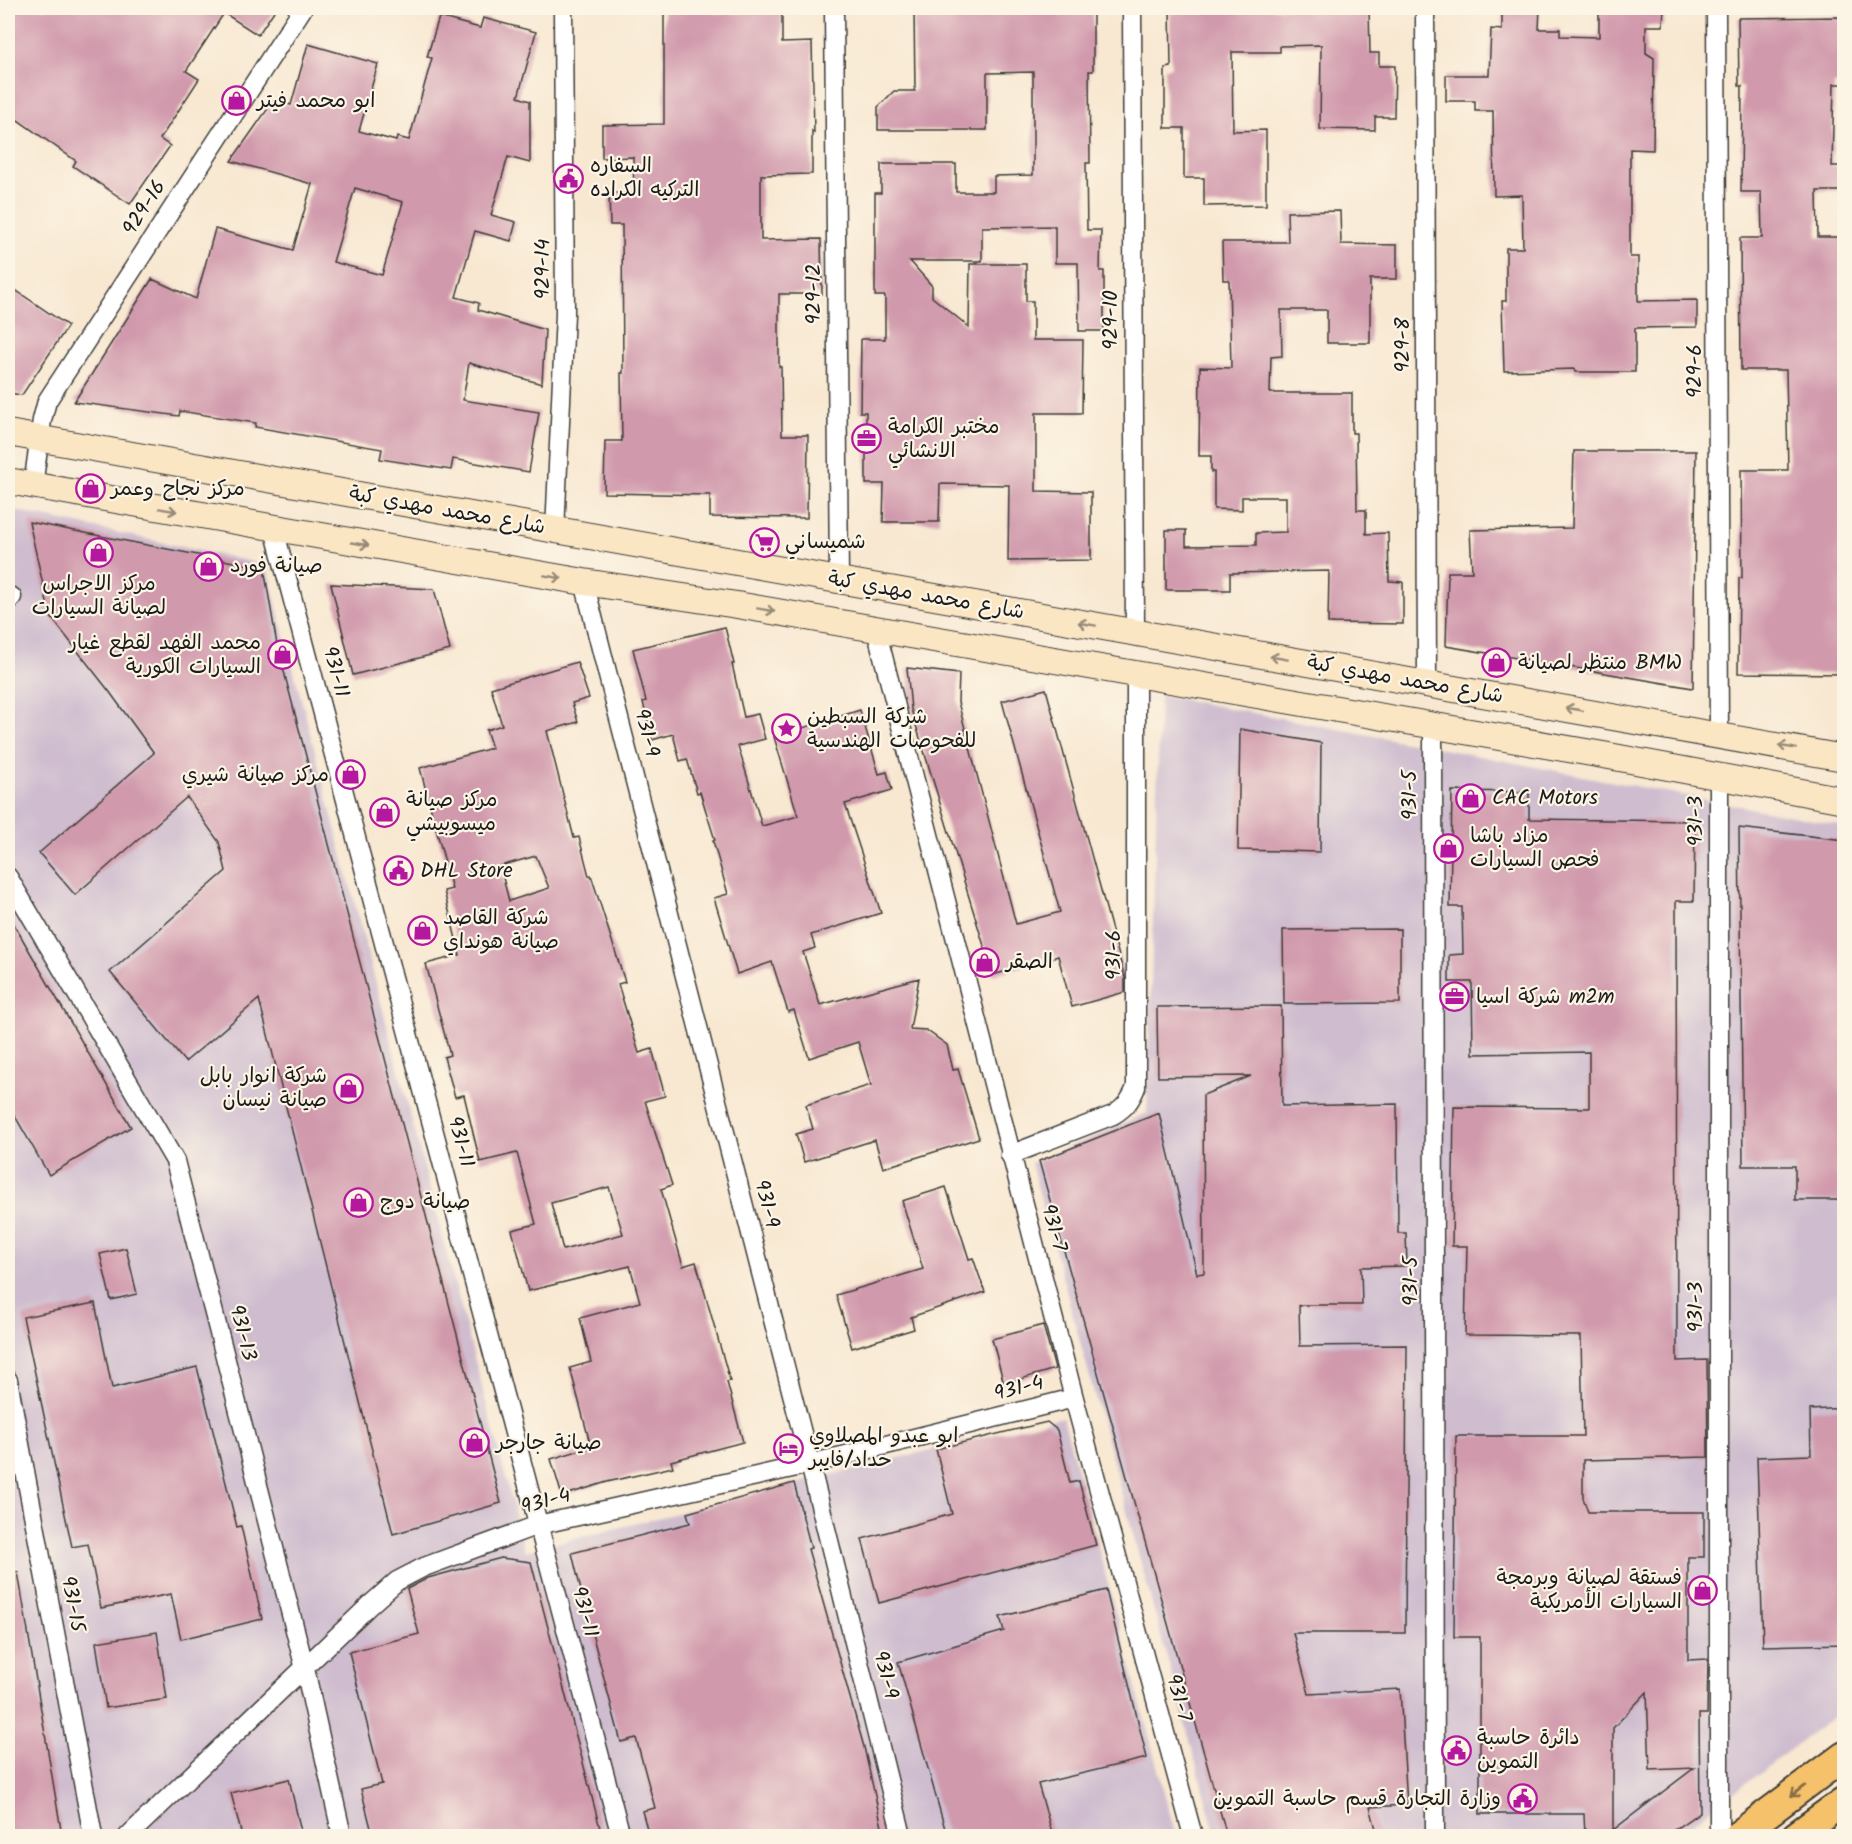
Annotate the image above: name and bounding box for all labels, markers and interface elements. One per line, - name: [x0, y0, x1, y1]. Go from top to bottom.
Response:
- shop icon: ابو محمد فيتر: [220, 85, 252, 117]
- place label: ابو محمد فيتر: [255, 85, 375, 118]
- place label: السفاره التركيه الكراده: [590, 150, 699, 207]
- public building icon: السفاره التركيه الكراده: [553, 162, 585, 194]
- street label: 929-16: [115, 174, 175, 242]
- street label: 929-14: [527, 239, 560, 299]
- street label: 929-12: [798, 263, 831, 325]
- street label: 929-10: [1095, 290, 1128, 350]
- street label: 929-8: [1387, 317, 1420, 372]
- street label: 929-6: [1679, 344, 1712, 398]
- place label: مختبر الكرامة الانشائي: [888, 411, 1000, 469]
- office icon: مختبر الكرامة الانشائي: [851, 423, 883, 455]
- shop icon: مركز نجاح وعمر: [74, 473, 106, 505]
- place label: مركز نجاح وعمر: [109, 473, 245, 506]
- street label: شارع محمد مهدي كبة: [346, 477, 548, 545]
- one-way arrow: [158, 505, 178, 516]
- supermarket icon: شميساني: [748, 526, 780, 558]
- place label: شميساني: [785, 526, 866, 560]
- shop icon: مركز الاجراس لصيانة السيارات: [83, 537, 115, 569]
- one-way arrow: [350, 539, 370, 550]
- shop icon: صيانة فورد: [193, 550, 225, 582]
- place label: صيانة فورد: [230, 550, 323, 583]
- street label: شارع محمد مهدي كبة: [825, 562, 1027, 630]
- place label: مركز الاجراس لصيانة السيارات: [32, 568, 166, 625]
- one-way arrow: [542, 572, 562, 583]
- one-way arrow: [756, 605, 775, 616]
- one-way arrow: [1077, 618, 1097, 629]
- place label: محمد الفهد لقطع غيار السيارات الكورية: [67, 627, 261, 684]
- shop icon: محمد الفهد لقطع غيار السيارات الكورية: [266, 639, 298, 671]
- street label: 931-11: [312, 643, 358, 701]
- street label: شارع محمد مهدي كبة: [1304, 646, 1506, 714]
- shop icon: منتظر لصيانة BMW: [1481, 647, 1513, 679]
- place label: منتظر لصيانة BMW: [1518, 647, 1682, 680]
- one-way arrow: [1269, 652, 1289, 663]
- place label: شركة السبطين للفحوصات الهندسية: [807, 701, 976, 758]
- one-way arrow: [1565, 703, 1585, 714]
- street label: 931-9: [624, 705, 668, 761]
- place icon: شركة السبطين للفحوصات الهندسية: [770, 713, 802, 745]
- one-way arrow: [1778, 742, 1797, 753]
- place label: مركز صيانة شيري: [182, 759, 329, 792]
- shop icon: مركز صيانة شيري: [334, 759, 366, 791]
- street label: 931-5: [1394, 768, 1427, 820]
- shop icon: CAC Motors: [1455, 782, 1487, 814]
- place label: CAC Motors: [1492, 782, 1598, 815]
- place label: مركز صيانة ميسوبيشي: [406, 784, 498, 842]
- shop icon: مركز صيانة ميسوبيشي: [369, 796, 401, 828]
- street label: 931-3: [1680, 796, 1713, 846]
- place label: مزاد باشا فحص السيارات: [1470, 820, 1600, 877]
- shop icon: مزاد باشا فحص السيارات: [1433, 832, 1465, 864]
- public building icon: DHL Store: [383, 855, 415, 887]
- place label: DHL Store: [420, 855, 513, 888]
- place label: شركة القاصد صيانة هونداي: [443, 902, 559, 959]
- shop icon: شركة القاصد صيانة هونداي: [406, 914, 438, 946]
- street label: 931-6: [1098, 930, 1131, 980]
- shop icon: الصقر: [969, 946, 1001, 978]
- place label: الصقر: [1004, 946, 1053, 979]
- office icon: شركة اسيا m2m: [1439, 981, 1471, 1013]
- place label: شركة اسيا m2m: [1476, 981, 1615, 1014]
- place label: شركة انوار بابل صيانة نيسان: [200, 1060, 327, 1117]
- shop icon: شركة انوار بابل صيانة نيسان: [332, 1072, 364, 1104]
- street label: 931-11: [437, 1113, 483, 1171]
- street label: 931-9: [744, 1176, 788, 1232]
- shop icon: صيانة دوج: [343, 1186, 375, 1218]
- place label: صيانة دوج: [380, 1186, 470, 1219]
- street label: 931-7: [1031, 1200, 1076, 1257]
- street label: 931-5: [1395, 1254, 1428, 1306]
- street label: 931-3: [1680, 1282, 1713, 1332]
- street label: 931-13: [219, 1301, 265, 1365]
- street label: 931-4: [991, 1367, 1047, 1411]
- place label: ابو عبدو المصلاوي حداد/فايبر: [807, 1420, 958, 1477]
- shop icon: صيانة جارجر: [459, 1427, 491, 1459]
- place label: صيانة جارجر: [494, 1427, 602, 1460]
- hotel icon: ابو عبدو المصلاوي حداد/فايبر: [772, 1432, 804, 1464]
- street label: 931-4: [518, 1480, 574, 1524]
- place label: فستقة لصيانة وبرمجة السيارات الأمريكية: [1497, 1562, 1682, 1619]
- street label: 931-15: [50, 1573, 94, 1636]
- shop icon: فستقة لصيانة وبرمجة السيارات الأمريكية: [1687, 1574, 1719, 1606]
- street label: 931-11: [561, 1583, 607, 1641]
- street label: 931-9: [863, 1647, 907, 1703]
- street label: 931-7: [1156, 1670, 1201, 1727]
- place label: دائرة حاسبة التموين: [1477, 1722, 1580, 1779]
- public building icon: دائرة حاسبة التموين: [1440, 1734, 1472, 1766]
- place label: وزارة التجارة قسم حاسبة التموين: [1213, 1783, 1501, 1816]
- public building icon: وزارة التجارة قسم حاسبة التموين: [1506, 1783, 1538, 1815]
- one-way arrow: [1790, 1785, 1806, 1797]

